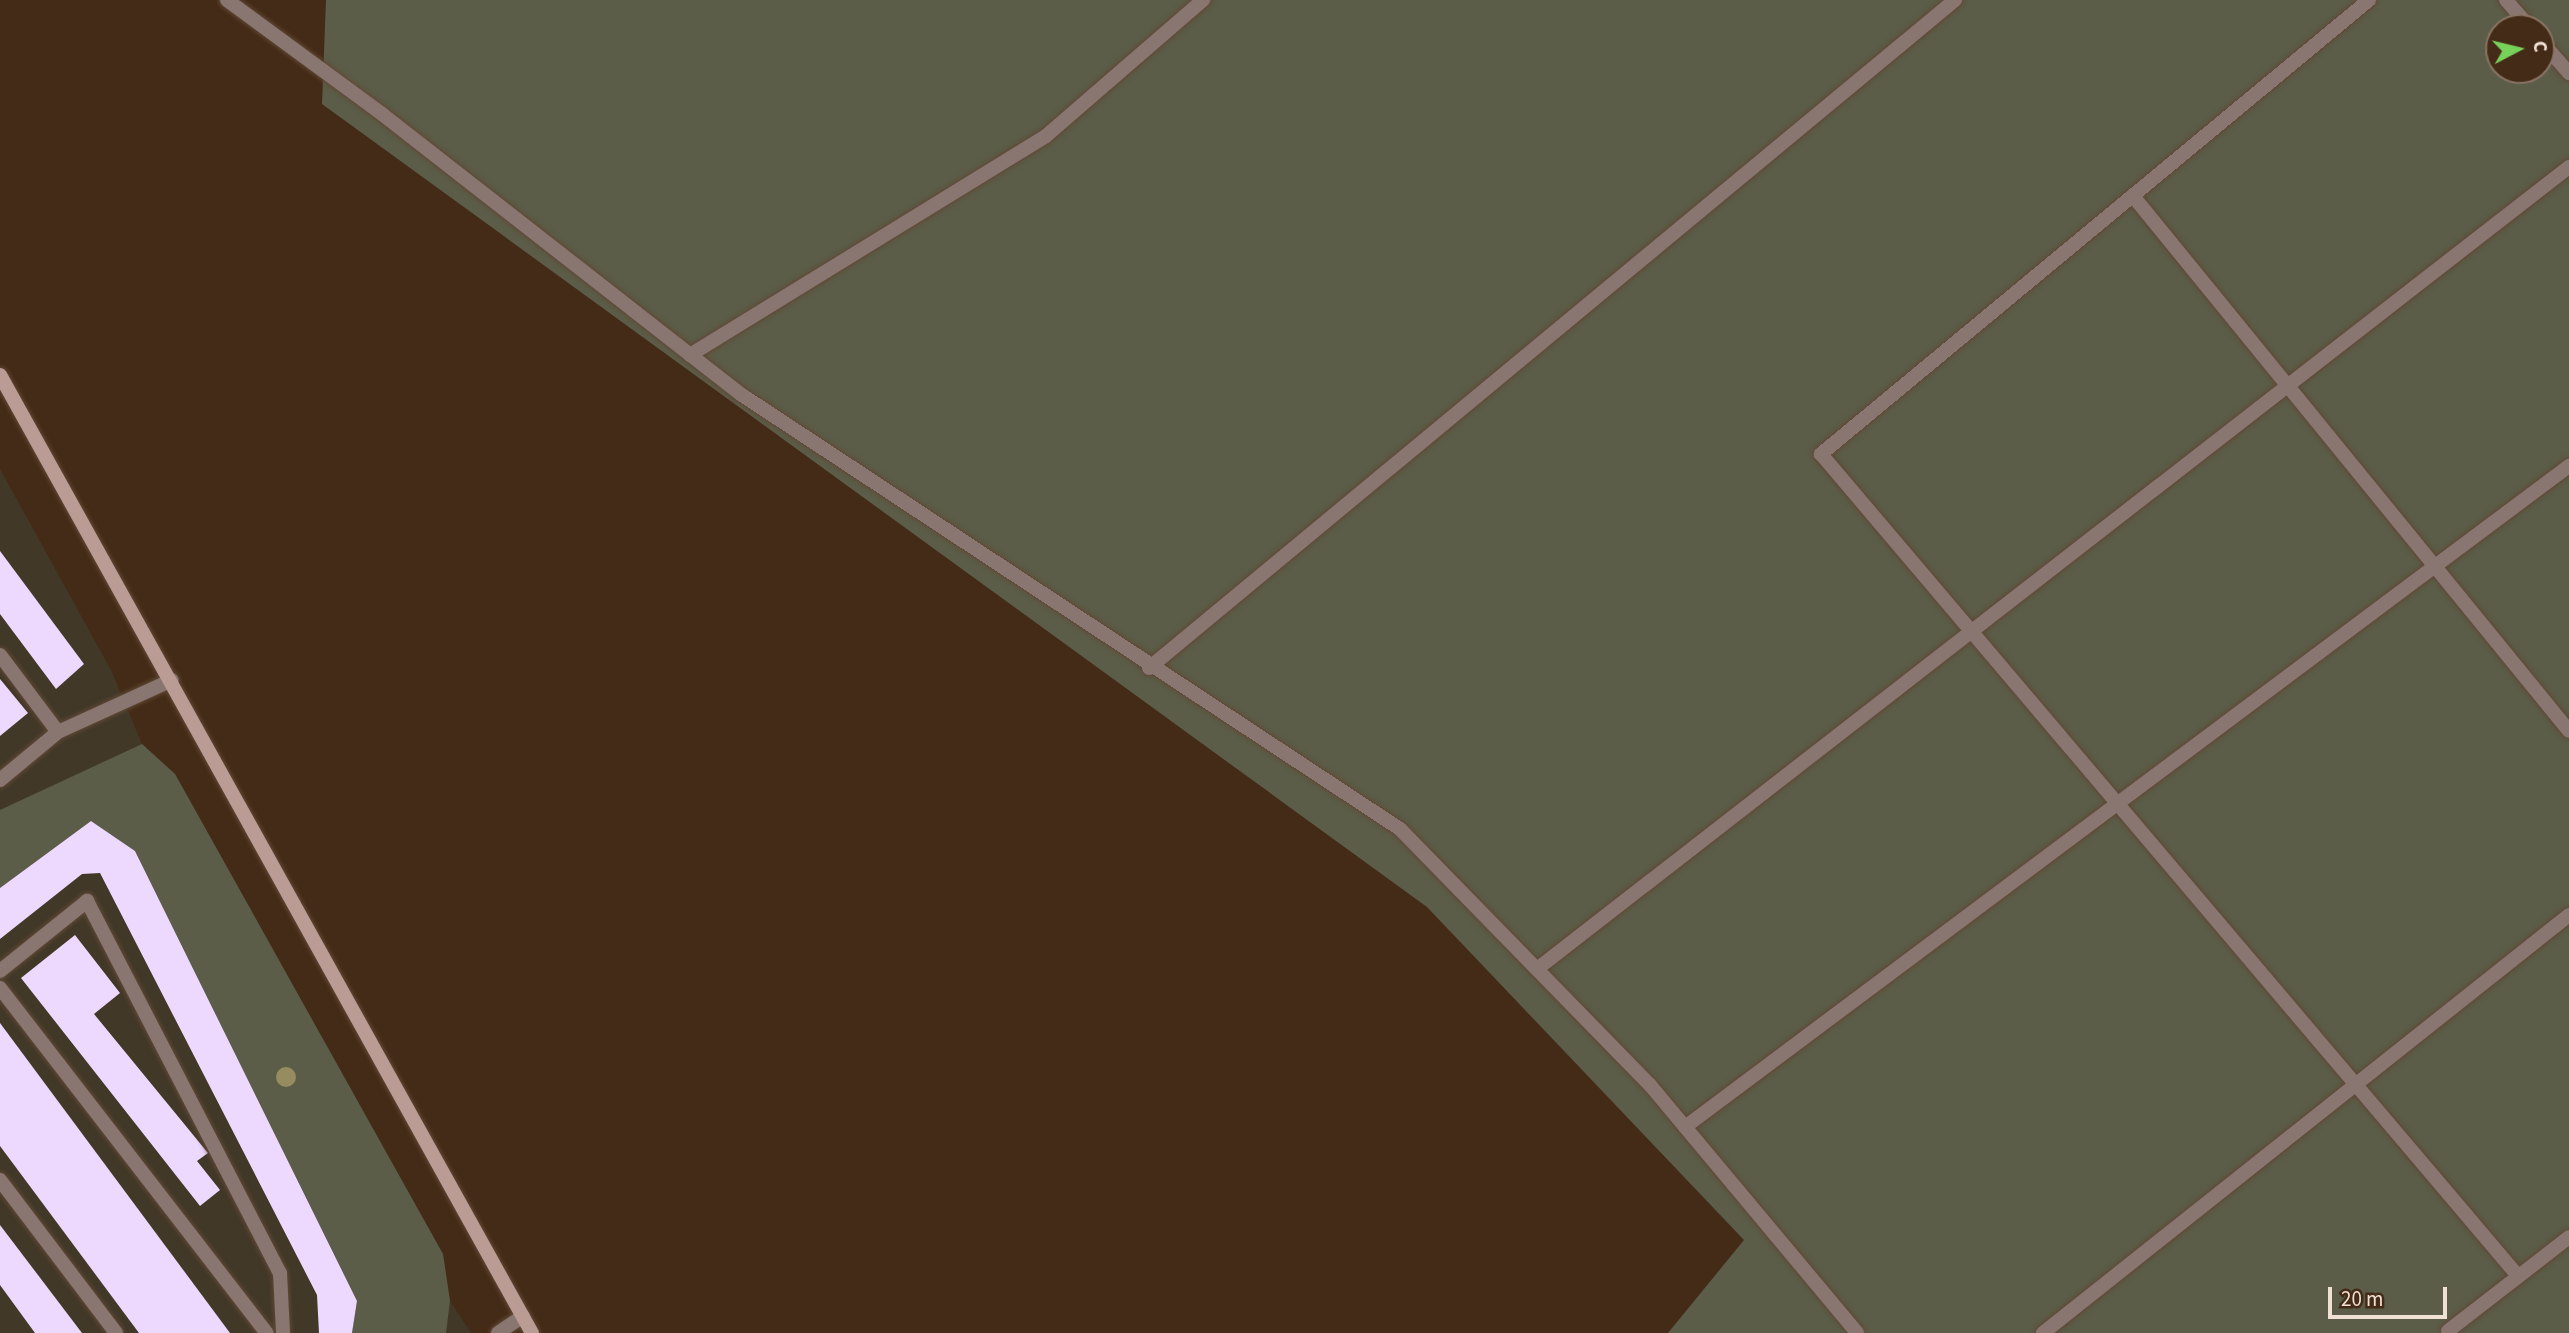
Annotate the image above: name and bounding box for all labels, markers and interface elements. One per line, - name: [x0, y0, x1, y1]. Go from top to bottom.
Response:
- north arrow: [2485, 14, 2555, 84]
- text: С: [2525, 39, 2553, 54]
- scale bar: [2331, 1274, 2450, 1318]
- text: 20 m: [2341, 1284, 2383, 1314]

